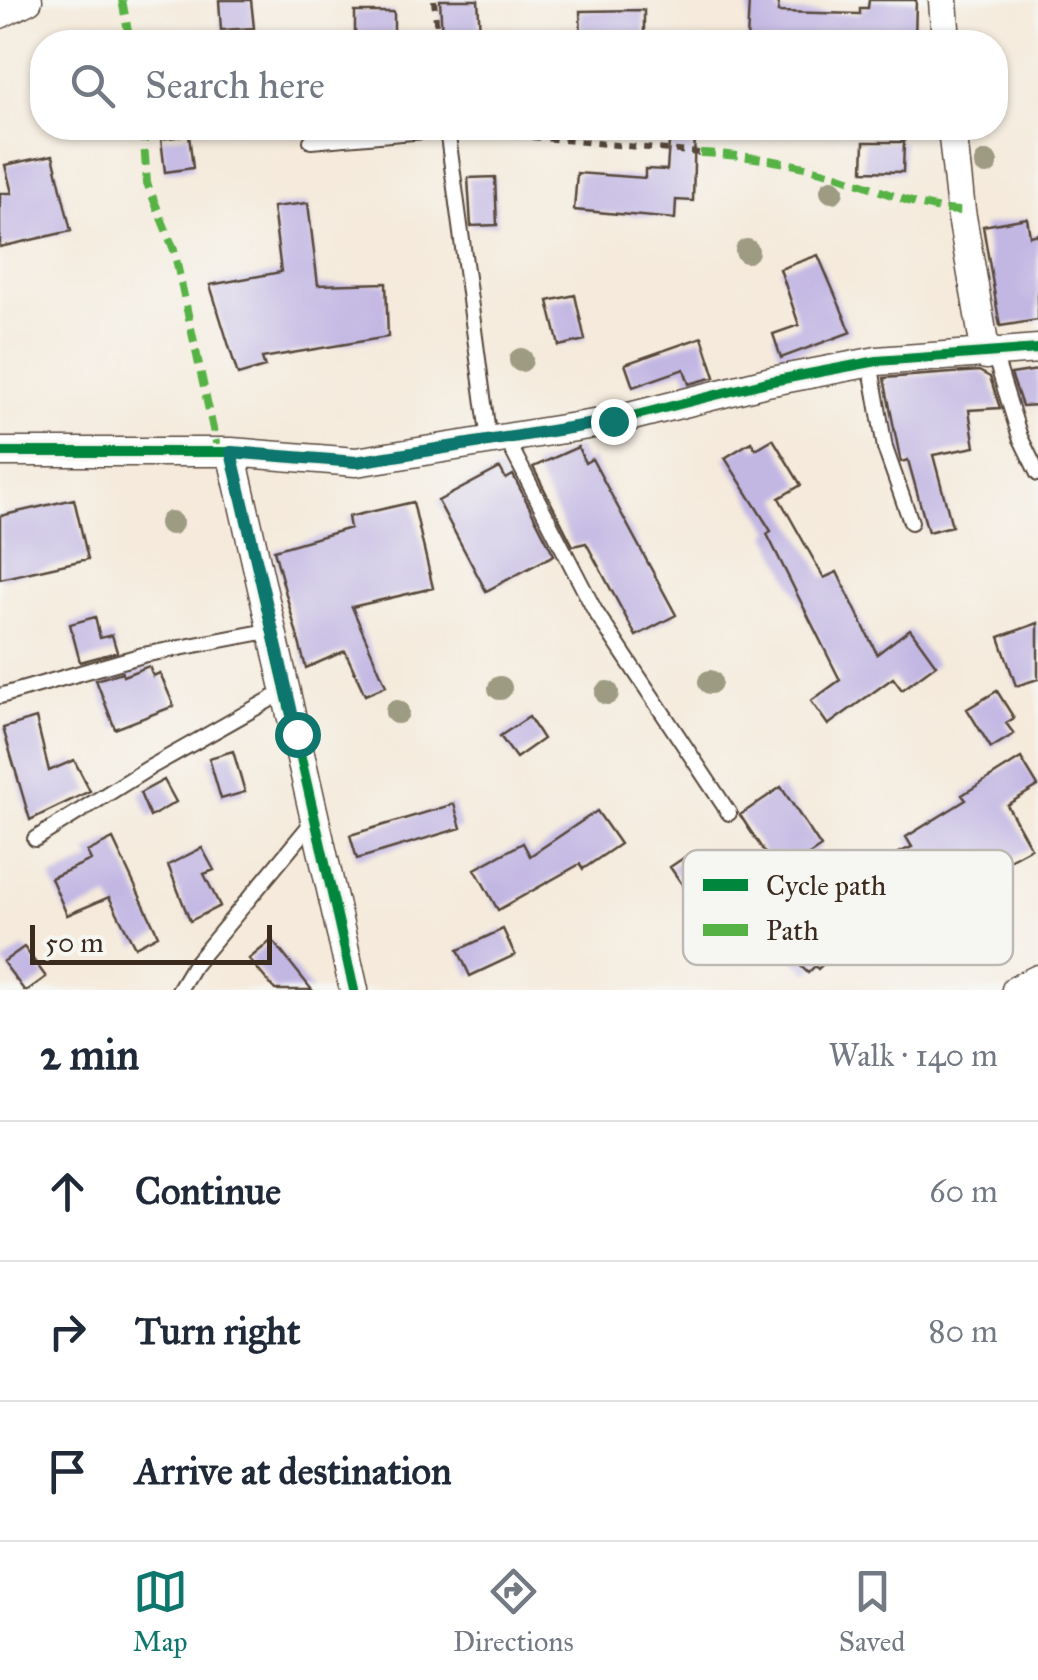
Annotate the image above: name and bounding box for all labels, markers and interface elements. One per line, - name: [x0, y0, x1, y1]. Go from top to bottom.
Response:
- search box: [30, 30, 1008, 140]
- icon: search: [65, 58, 120, 113]
- text: Search here: [145, 62, 325, 108]
- route end: [591, 399, 637, 445]
- route start: [275, 712, 321, 758]
- legend: [683, 850, 1013, 965]
- text: Cycle path: [766, 868, 887, 903]
- text: Path: [766, 913, 819, 948]
- scale bar: [30, 920, 272, 964]
- text: 50 m: [45, 925, 104, 960]
- text: 2 min: [40, 1029, 139, 1081]
- text: Walk · 140 m: [828, 1036, 998, 1075]
- icon: ahead: [40, 1164, 95, 1219]
- text: Continue: [135, 1168, 281, 1214]
- text: 60 m: [929, 1172, 998, 1211]
- icon: right: [40, 1304, 95, 1359]
- text: Turn right: [135, 1308, 301, 1354]
- text: 80 m: [929, 1312, 998, 1351]
- icon: arrive: [40, 1444, 95, 1499]
- text: Arrive at destination: [135, 1448, 452, 1494]
- tab: Map: [133, 1564, 188, 1659]
- tab: Directions: [453, 1564, 574, 1659]
- tab: Saved: [839, 1564, 905, 1659]

